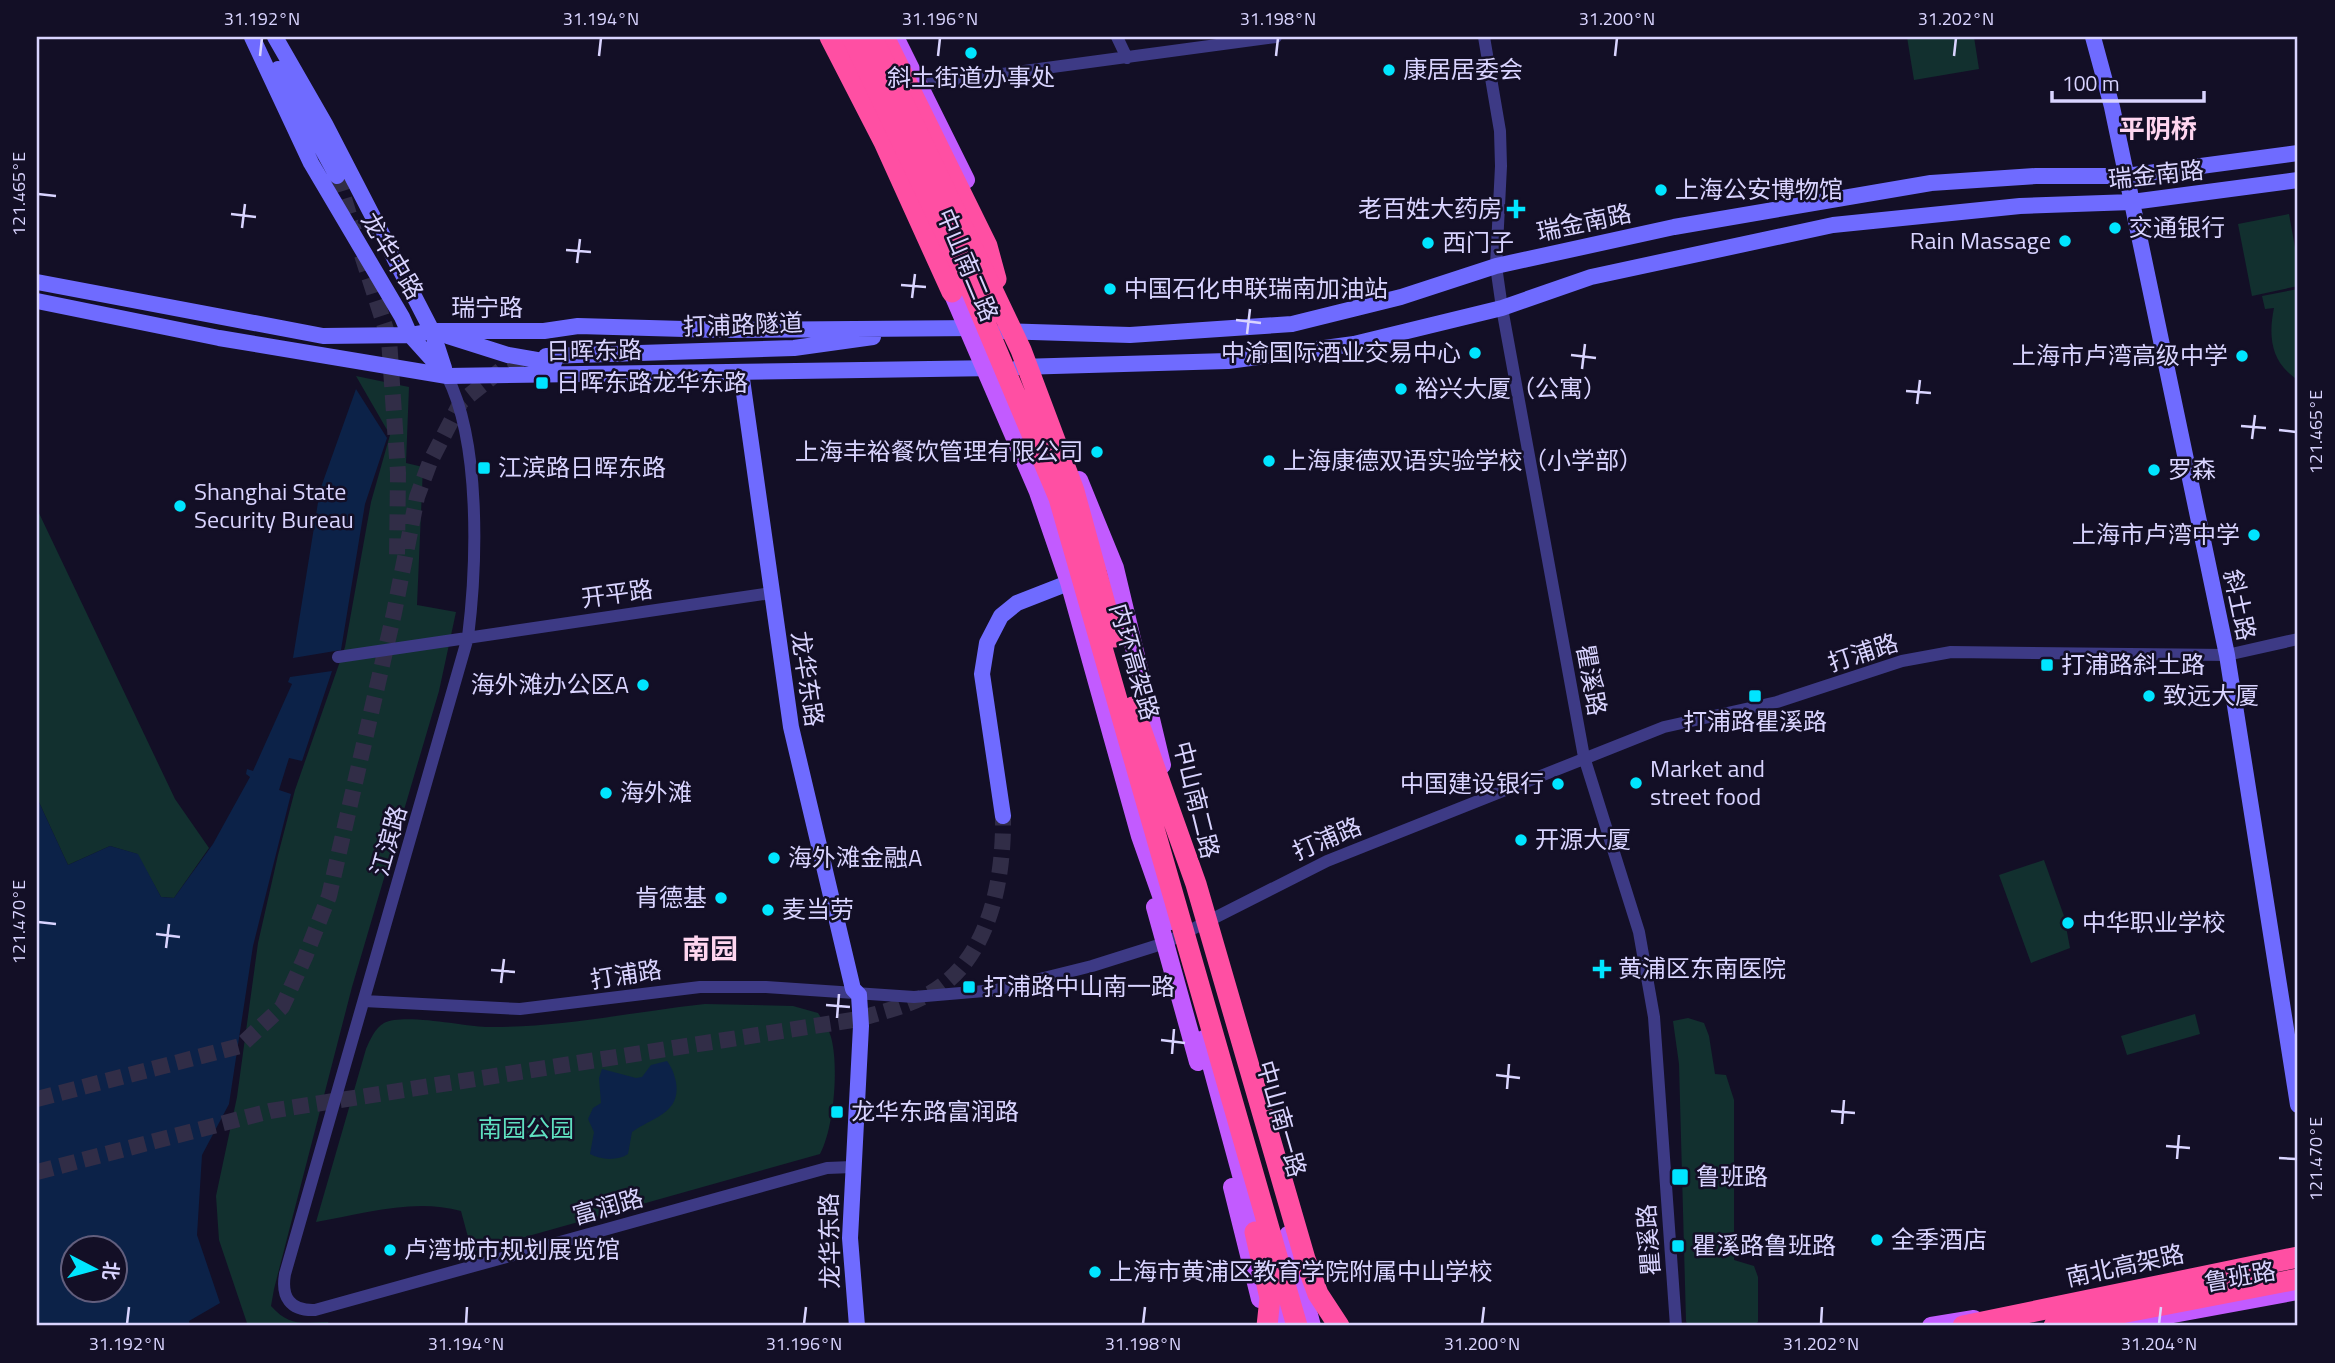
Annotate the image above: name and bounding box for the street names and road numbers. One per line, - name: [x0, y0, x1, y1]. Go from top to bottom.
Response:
- street label: 瑞金南路: [2106, 151, 2206, 197]
- street label: 瑞金南路: [1533, 194, 1634, 250]
- street label: 中山南二路: [928, 202, 1008, 327]
- street label: 龙华中路: [353, 205, 433, 306]
- street label: 瑞宁路: [451, 289, 523, 325]
- street label: 打浦路隧道: [682, 304, 804, 344]
- street label: 日晖东路: [546, 331, 642, 369]
- street label: 斜土路: [2215, 566, 2265, 644]
- street label: 开平路: [579, 570, 655, 616]
- street label: 内环高架路: [1101, 599, 1169, 724]
- street label: 打浦路: [1823, 624, 1902, 680]
- street label: 龙华东路: [783, 629, 833, 729]
- street label: 瞿溪路: [1568, 641, 1616, 718]
- street label: 中山南二路: [1165, 737, 1229, 862]
- street label: 江滨路: [361, 801, 415, 880]
- street label: 打浦路: [1286, 807, 1367, 869]
- street label: 打浦路: [587, 951, 664, 997]
- street label: 中山南一路: [1248, 1056, 1316, 1181]
- street label: 富润路: [568, 1179, 647, 1233]
- street label: 龙华东路: [810, 1193, 848, 1289]
- street label: 瞿溪路: [1628, 1203, 1668, 1277]
- street label: 南北高架路: [2062, 1235, 2187, 1295]
- street label: 鲁班路: [2201, 1252, 2278, 1300]

